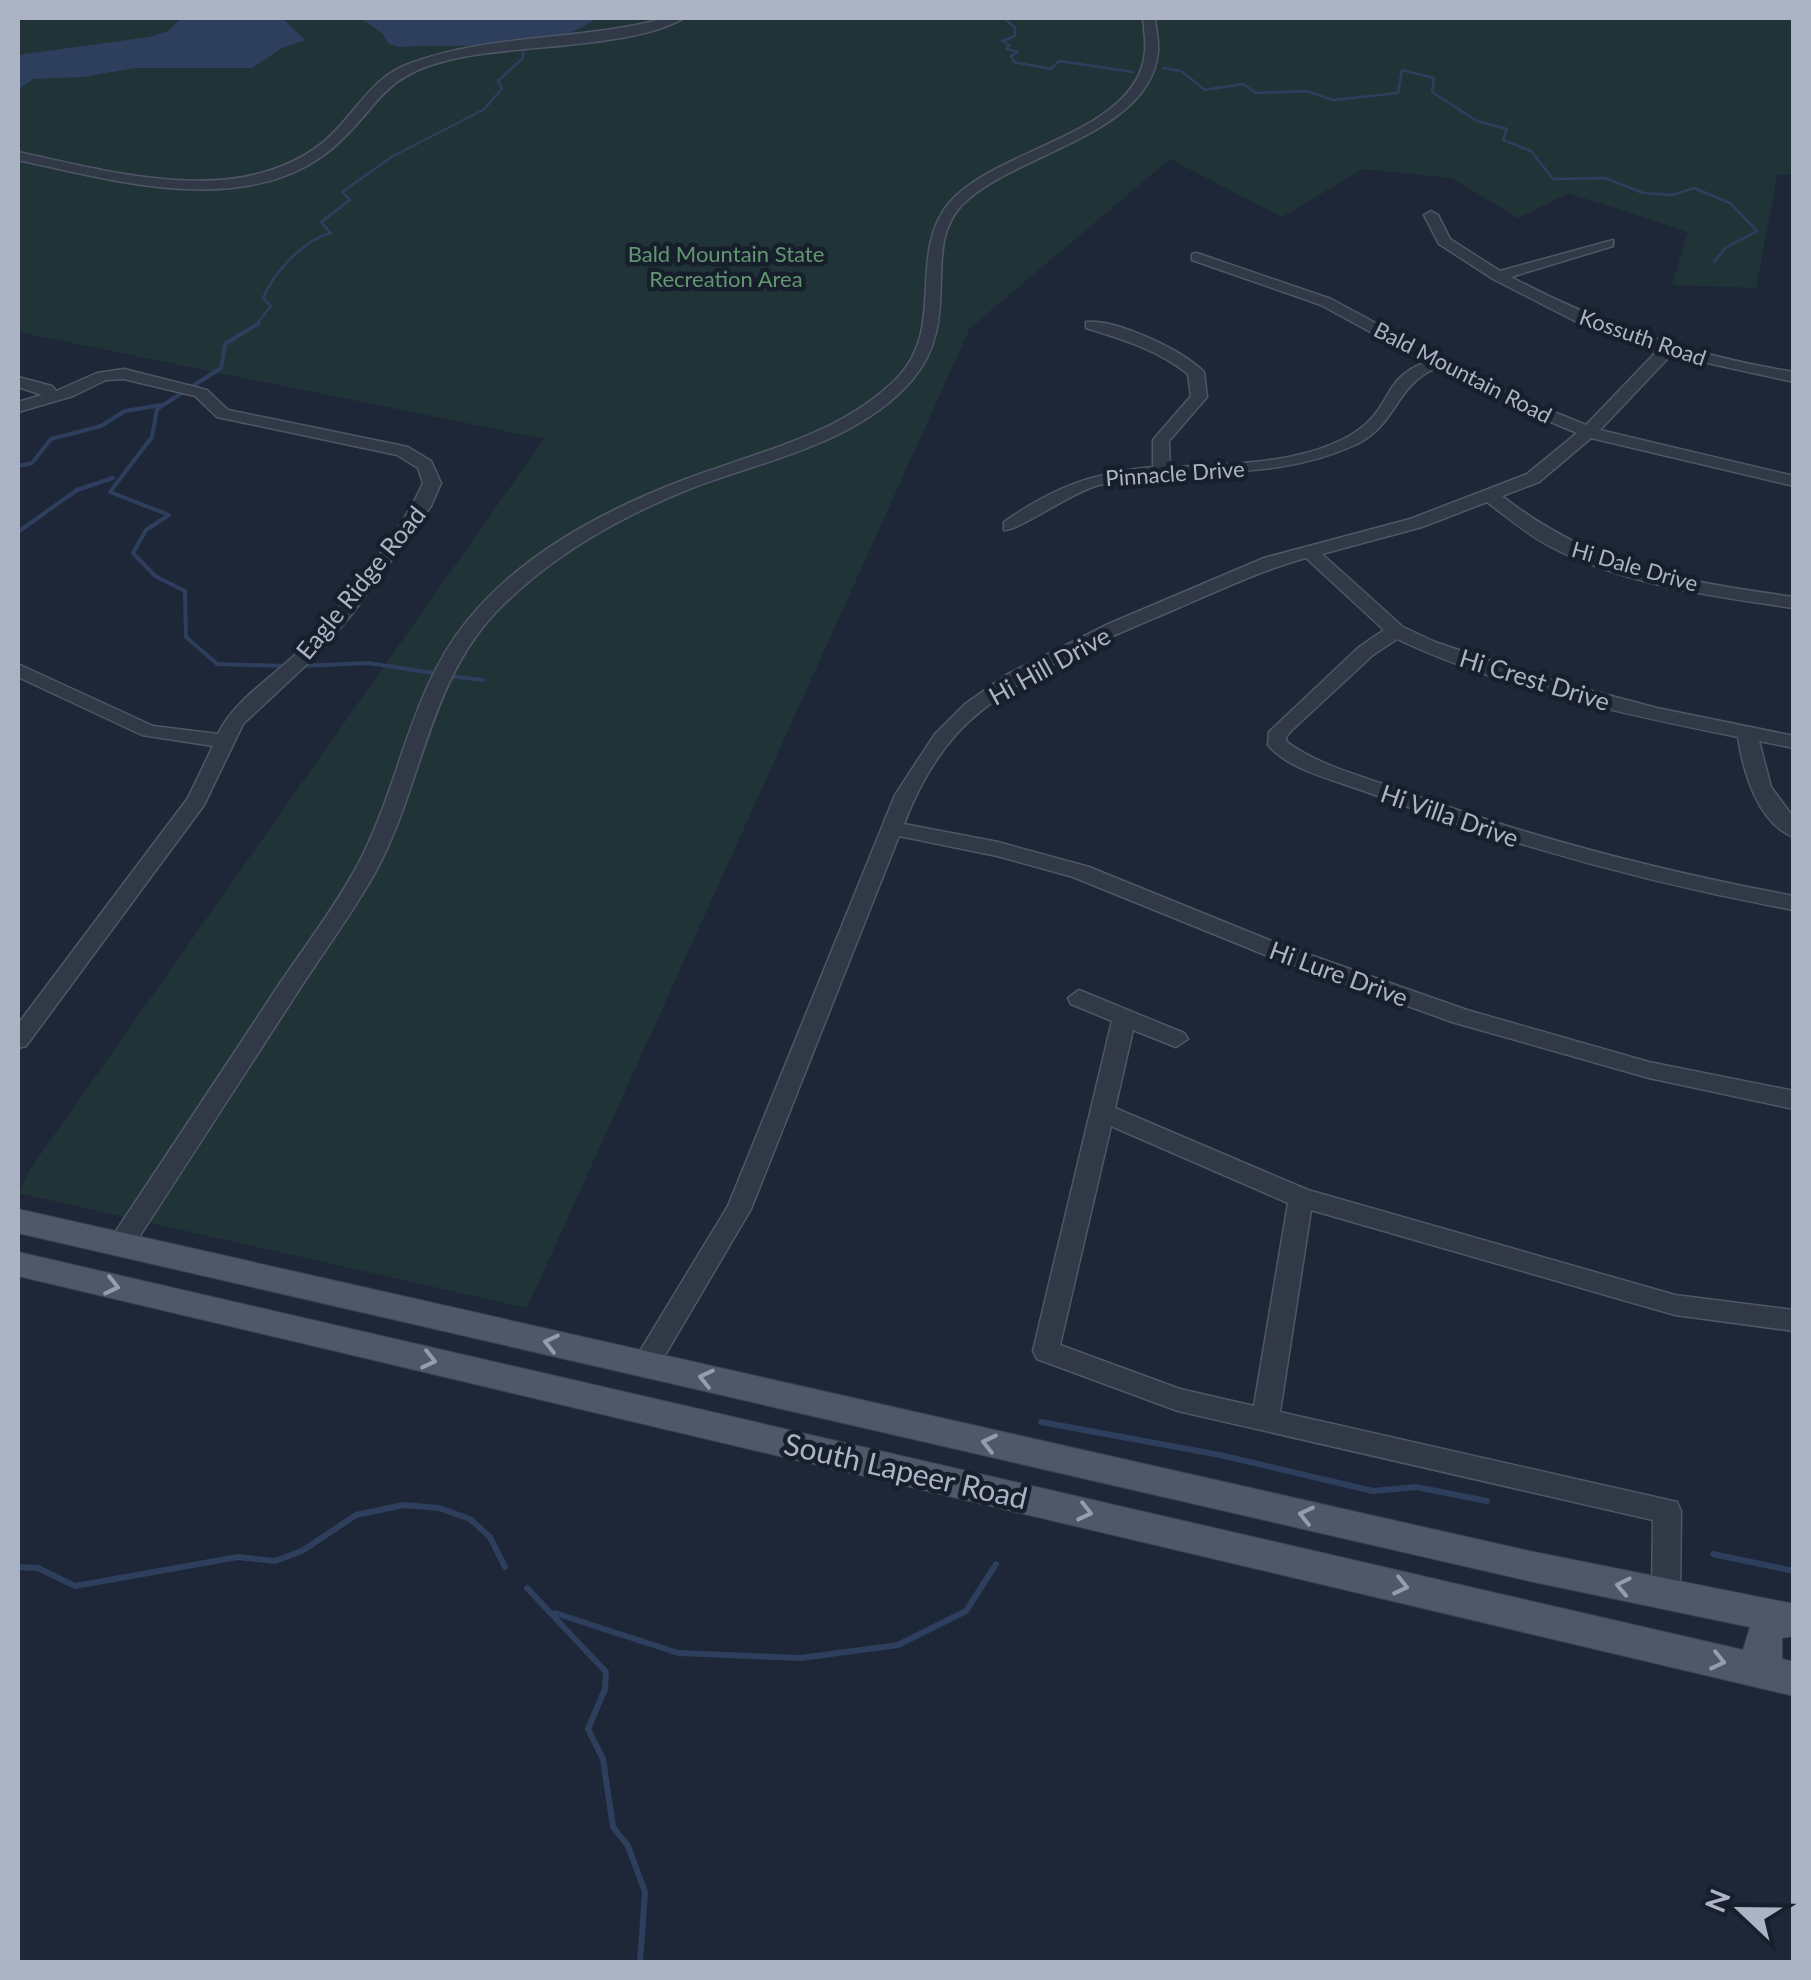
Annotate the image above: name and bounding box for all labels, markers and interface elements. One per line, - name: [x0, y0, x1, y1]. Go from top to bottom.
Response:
- park label: Bald Mountain State Recreation Area: [628, 240, 824, 292]
- street label: Kossuth Road: [1576, 303, 1710, 371]
- street label: Bald Mountain Road: [1370, 316, 1556, 428]
- street label: Pinnacle Drive: [1105, 455, 1245, 491]
- street label: Eagle Ridge Road: [289, 499, 431, 665]
- street label: Hi Dale Drive: [1569, 535, 1701, 597]
- street label: Hi Hill Drive: [983, 619, 1115, 711]
- street label: Hi Crest Drive: [1456, 642, 1614, 716]
- street label: Hi Villa Drive: [1377, 777, 1523, 853]
- street label: Hi Lure Drive: [1266, 934, 1412, 1012]
- one-way arrow: [104, 1274, 121, 1295]
- one-way arrow: [543, 1334, 560, 1355]
- one-way arrow: [420, 1348, 437, 1369]
- one-way arrow: [698, 1369, 715, 1390]
- street label: South Lapeer Road: [781, 1425, 1031, 1515]
- one-way arrow: [981, 1434, 998, 1455]
- one-way arrow: [1076, 1500, 1093, 1521]
- one-way arrow: [1298, 1506, 1315, 1527]
- one-way arrow: [1392, 1575, 1409, 1596]
- one-way arrow: [1615, 1576, 1632, 1597]
- one-way arrow: [1709, 1649, 1726, 1670]
- north arrow: [1691, 1860, 1791, 1960]
- text: N: [1697, 1884, 1737, 1917]

